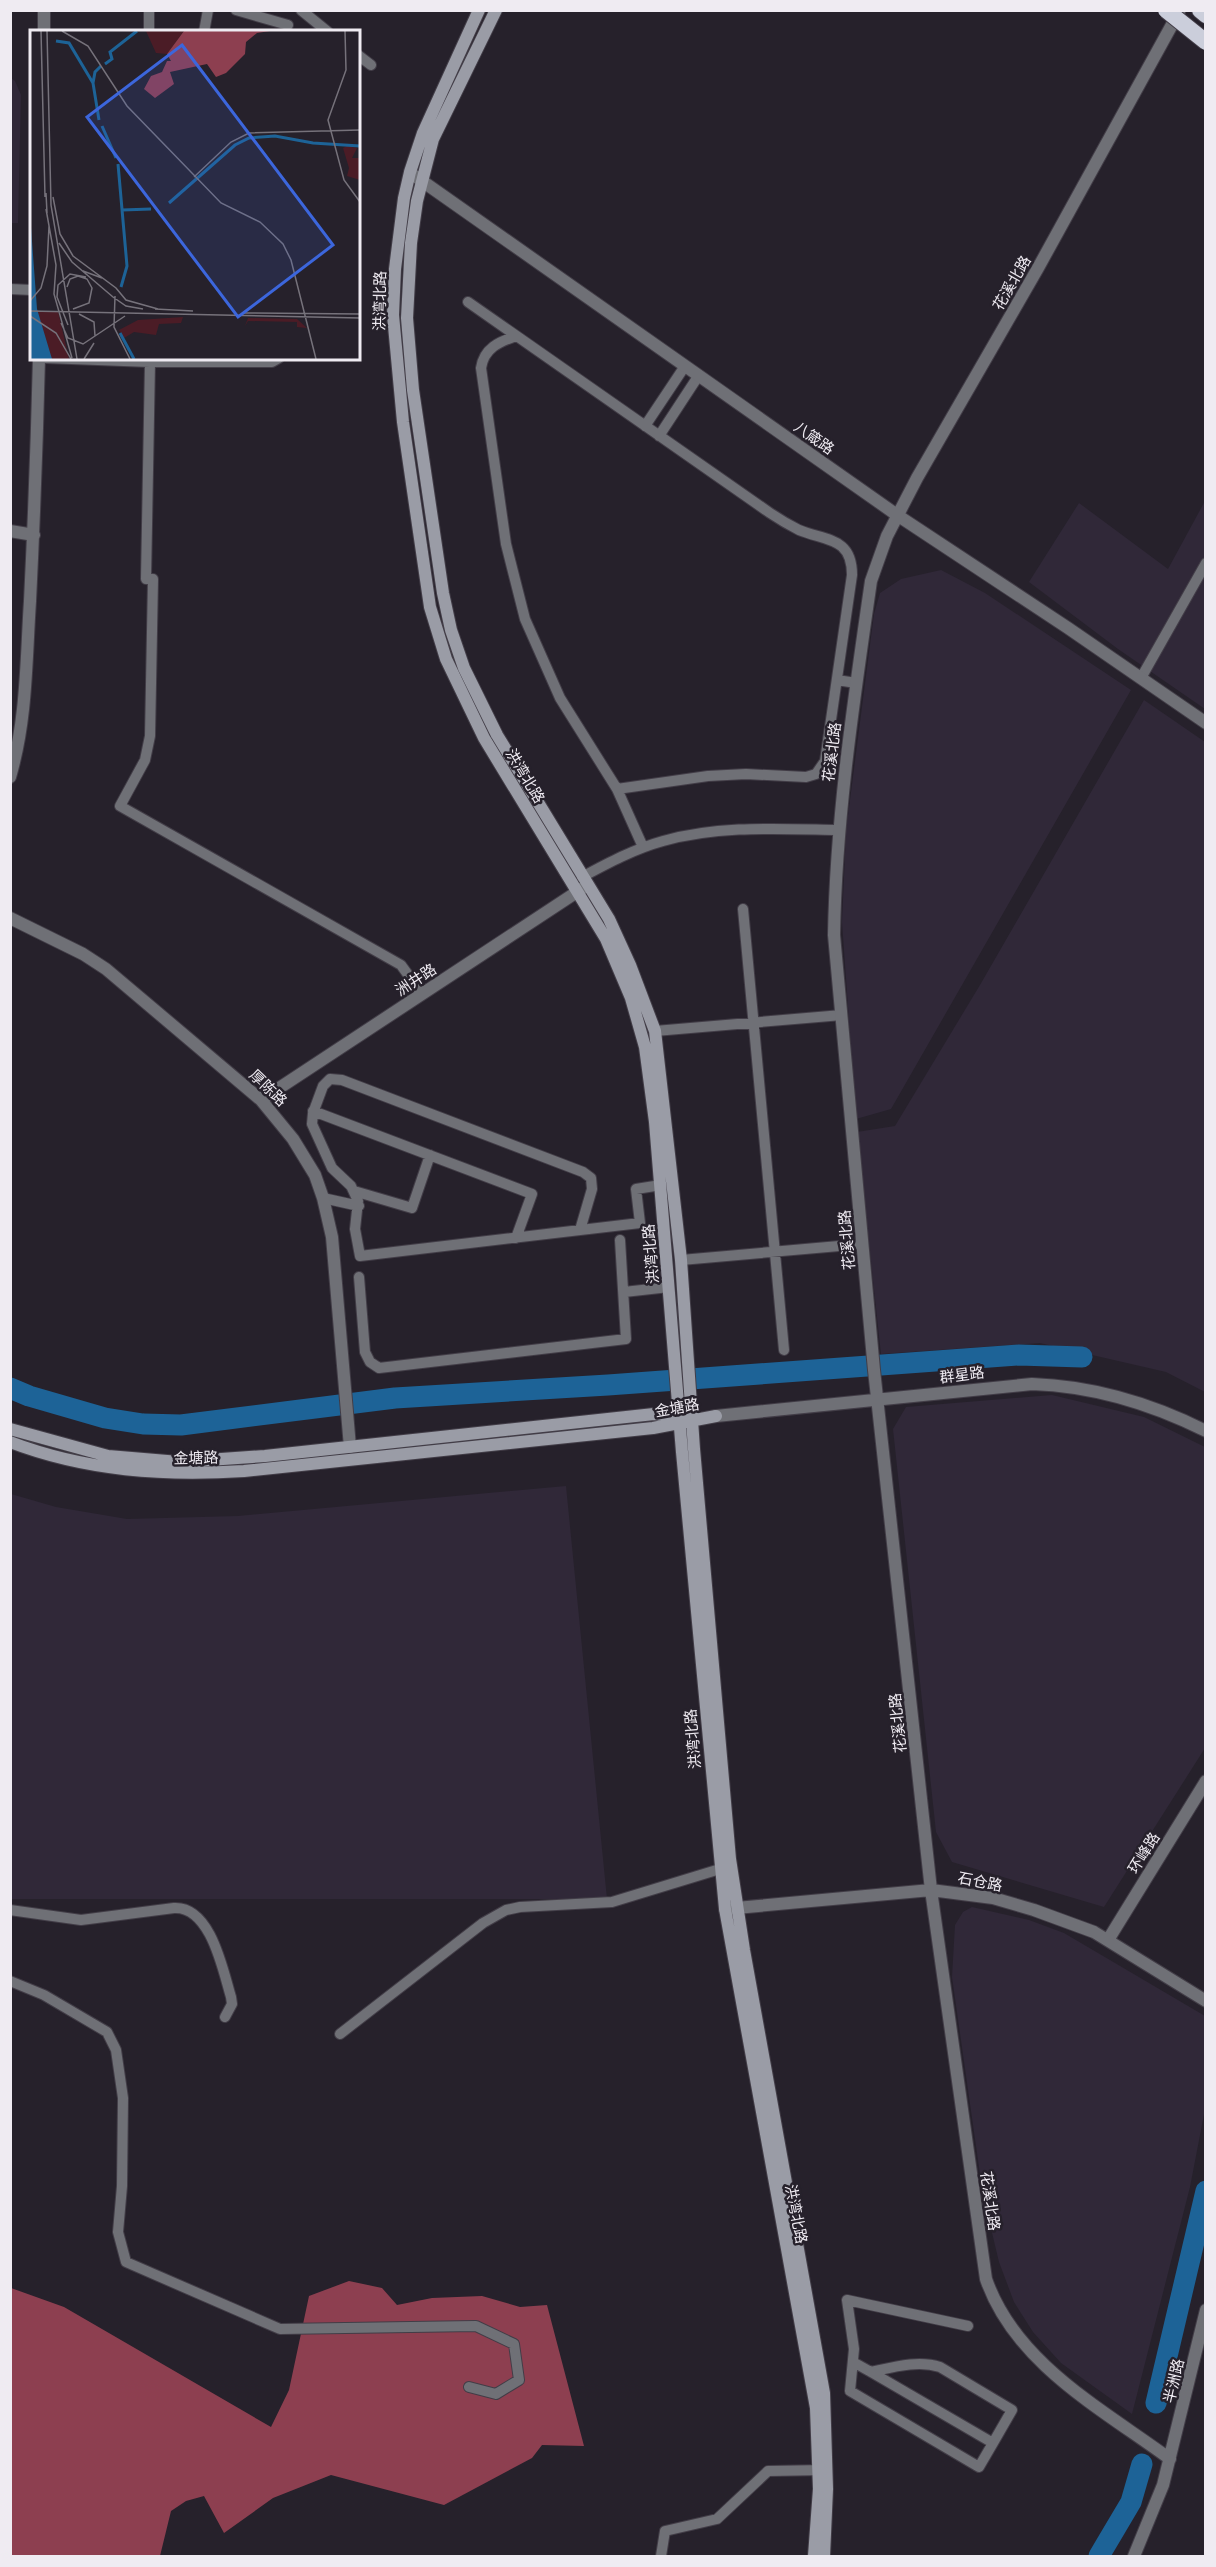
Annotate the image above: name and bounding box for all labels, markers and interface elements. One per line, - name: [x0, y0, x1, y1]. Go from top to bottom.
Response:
- inset map: [30, 30, 360, 360]
- street label: 花溪北路: [987, 252, 1035, 313]
- street label: 洪湾北路: [368, 271, 390, 331]
- street label: 八箴路: [790, 416, 839, 458]
- street label: 花溪北路: [817, 721, 845, 783]
- street label: 洪湾北路: [502, 745, 550, 806]
- street label: 洲井路: [391, 959, 440, 1000]
- street label: 厚陈路: [246, 1064, 292, 1110]
- street label: 花溪北路: [833, 1209, 859, 1271]
- street label: 洪湾北路: [637, 1223, 663, 1285]
- street label: 群星路: [938, 1361, 985, 1387]
- street label: 金塘路: [653, 1393, 701, 1421]
- street label: 金塘路: [173, 1447, 219, 1467]
- street label: 花溪北路: [884, 1692, 910, 1754]
- street label: 洪湾北路: [679, 1708, 705, 1770]
- street label: 环峰路: [1123, 1828, 1164, 1877]
- street label: 石仓路: [956, 1867, 1004, 1895]
- street label: 花溪北路: [977, 2170, 1005, 2232]
- street label: 洪湾北路: [781, 2182, 813, 2245]
- street label: 半洲路: [1158, 2357, 1188, 2405]

